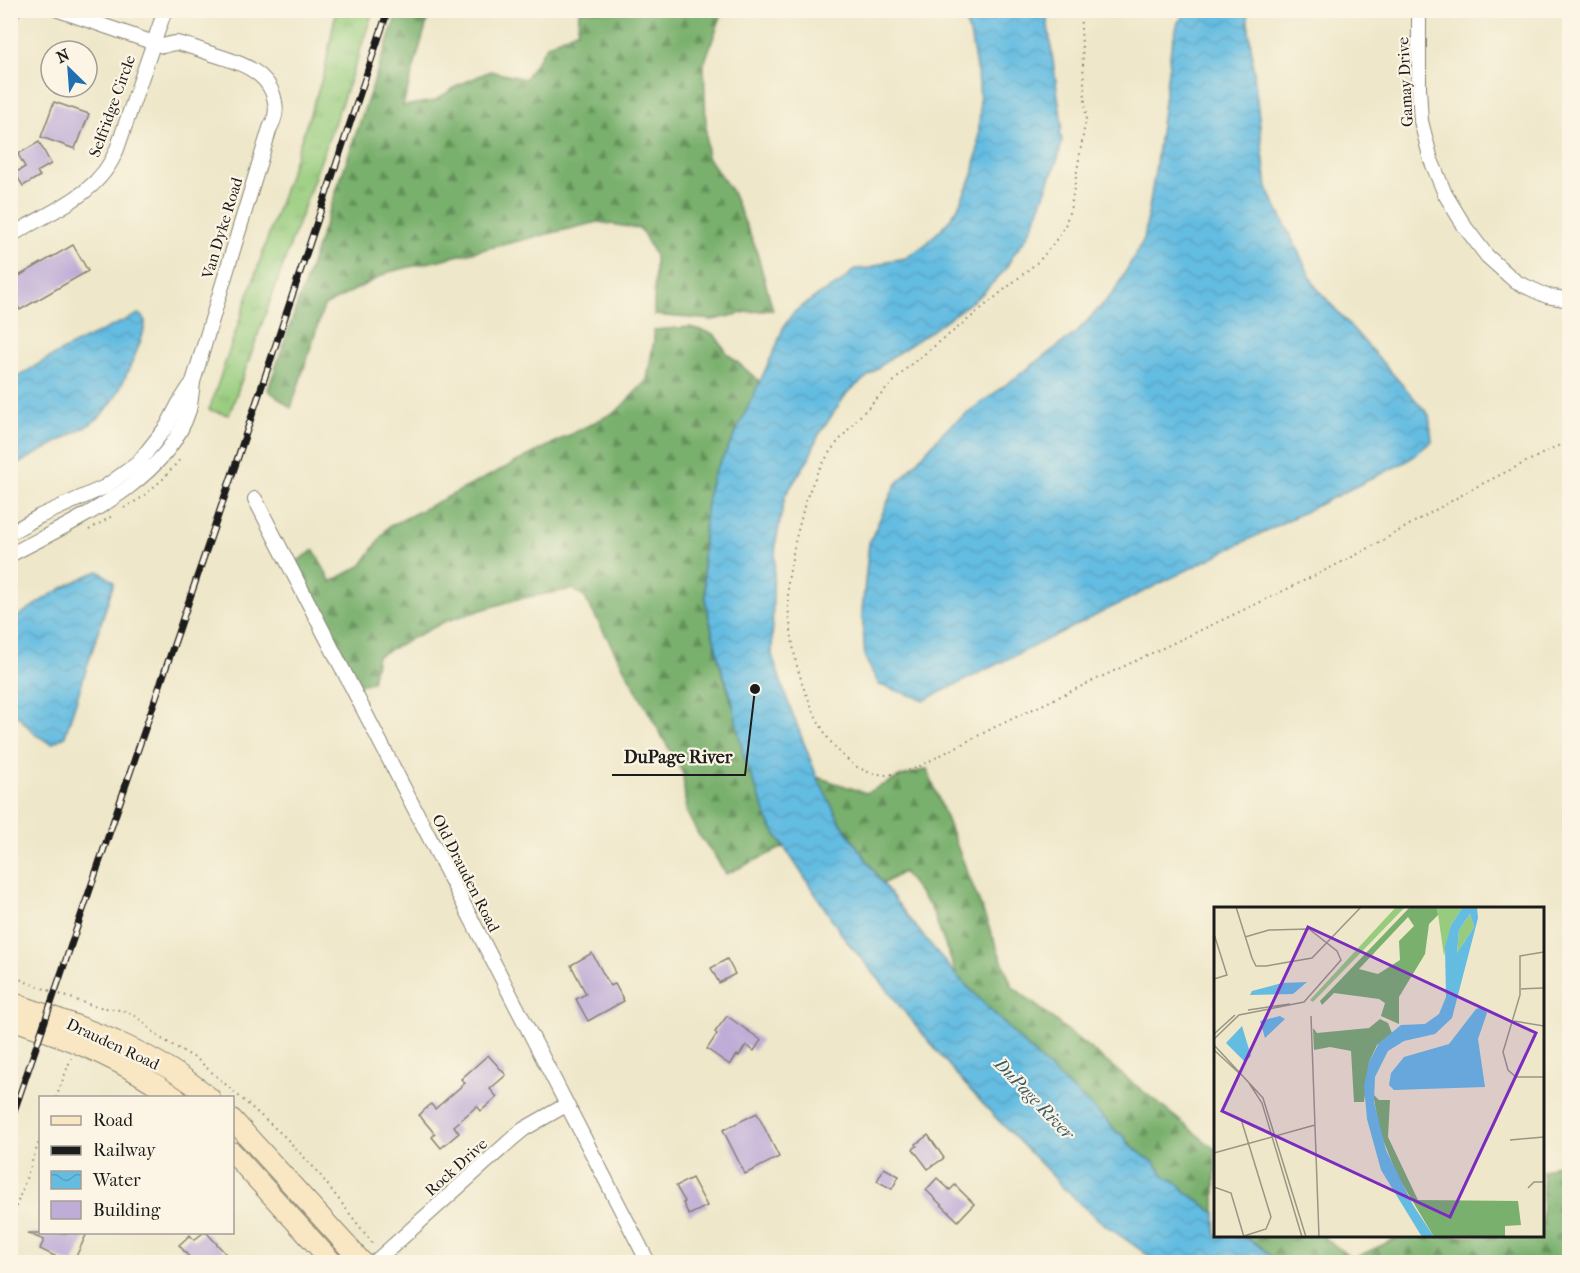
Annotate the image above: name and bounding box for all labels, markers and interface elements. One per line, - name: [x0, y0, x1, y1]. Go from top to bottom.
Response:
- street label: Gamay Drive: [1393, 36, 1417, 128]
- north arrow: [39, 39, 99, 99]
- text: N: [53, 44, 73, 67]
- street label: Selfridge Circle: [85, 52, 139, 160]
- street label: Van Dyke Road: [197, 175, 247, 282]
- callout: DuPage River: [612, 739, 745, 775]
- text: DuPage River: [624, 747, 733, 768]
- street label: Old Drauden Road: [428, 811, 504, 935]
- inset map: [1214, 907, 1544, 1237]
- street label: Drauden Road: [64, 1014, 163, 1074]
- water label: DuPage River: [989, 1053, 1079, 1145]
- legend: [39, 1096, 234, 1234]
- text: Road: [93, 1110, 133, 1131]
- street label: Rock Drive: [421, 1134, 491, 1200]
- text: Railway: [93, 1140, 157, 1161]
- text: Water: [92, 1170, 141, 1191]
- text: Building: [93, 1200, 161, 1221]

